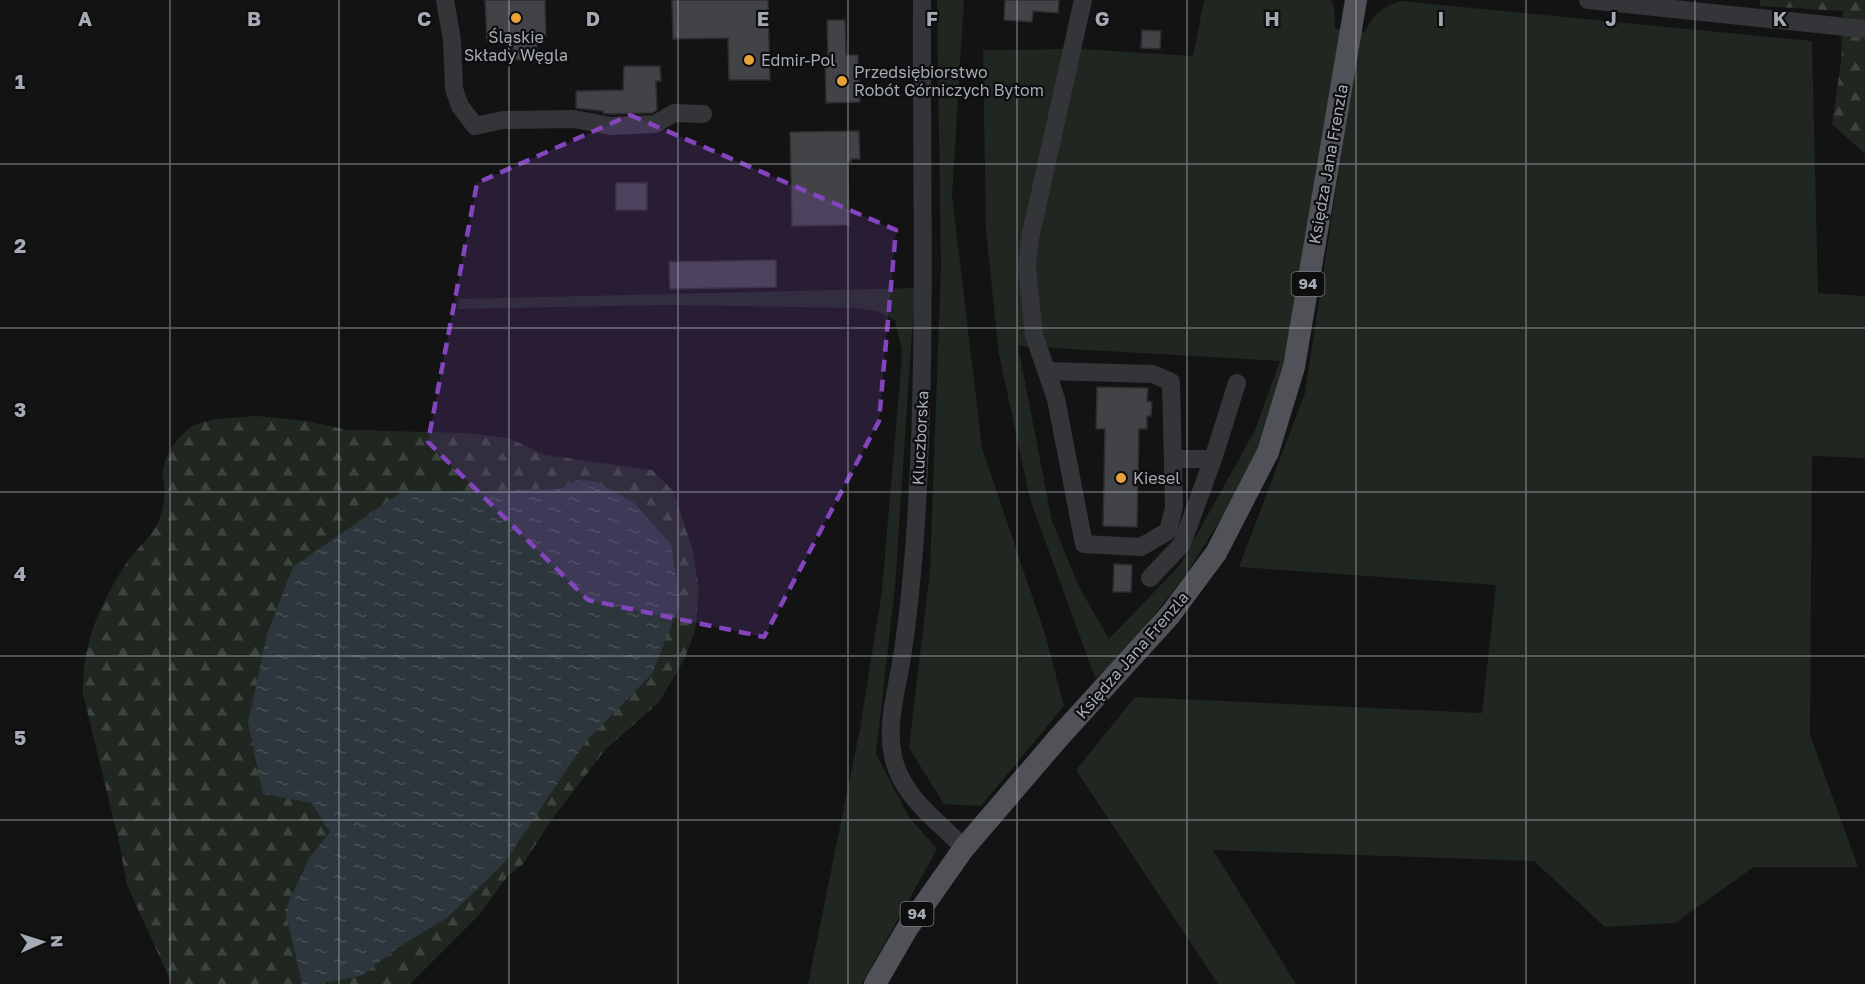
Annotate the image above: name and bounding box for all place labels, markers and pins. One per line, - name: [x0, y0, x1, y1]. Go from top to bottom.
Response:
- marker: Śląskie Składy Węgla: [509, 11, 523, 25]
- place label: Śląskie Składy Węgla: [464, 27, 568, 65]
- place label: Edmir-Pol: [761, 50, 835, 70]
- marker: Edmir-Pol: [742, 53, 756, 67]
- place label: Przedsiębiorstwo Robót Górniczych Bytom: [854, 62, 1044, 100]
- marker: Przedsiębiorstwo Robót Górniczych Bytom: [835, 74, 849, 88]
- place label: Kiesel: [1133, 468, 1181, 488]
- marker: Kiesel: [1114, 471, 1128, 485]

